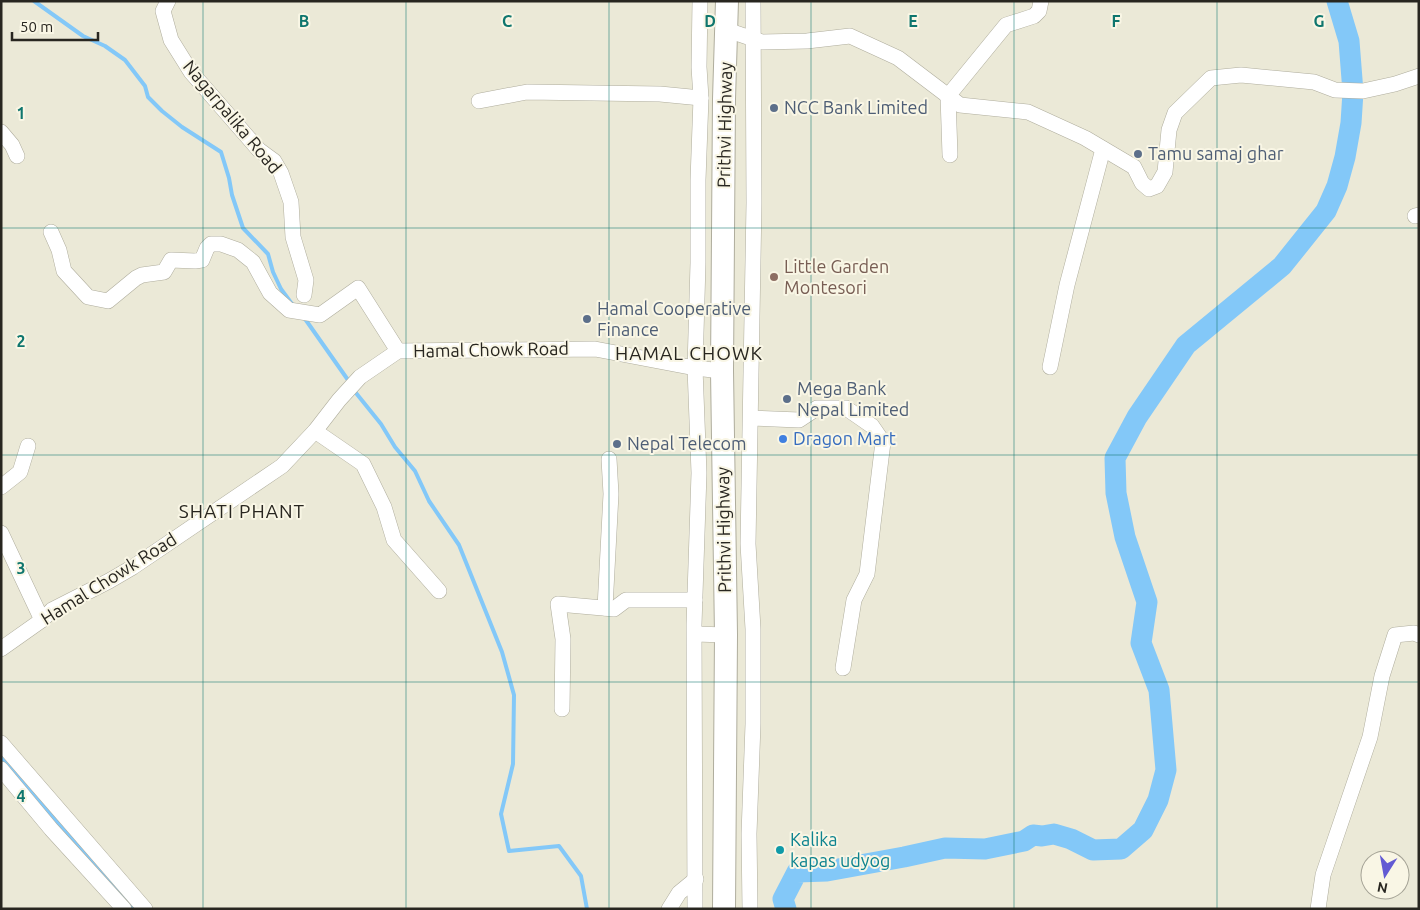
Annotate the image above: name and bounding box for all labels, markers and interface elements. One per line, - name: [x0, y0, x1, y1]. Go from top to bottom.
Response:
- scale bar: [12, 10, 99, 42]
- text: B: [299, 12, 309, 30]
- text: C: [502, 12, 512, 30]
- text: D: [704, 12, 716, 30]
- text: E: [908, 12, 918, 30]
- text: F: [1112, 12, 1121, 30]
- text: G: [1313, 12, 1325, 30]
- text: 50 m: [20, 18, 53, 35]
- street label: Nagarpalika Road: [180, 56, 286, 177]
- street label: Prithvi Highway: [713, 62, 735, 188]
- place label: NCC Bank Limited: [784, 97, 928, 117]
- marker: NCC Bank Limited: [768, 102, 780, 114]
- text: 1: [16, 104, 26, 122]
- place label: Tamu samaj ghar: [1148, 143, 1284, 163]
- marker: Tamu samaj ghar: [1132, 148, 1144, 160]
- place label: Little Garden Montesori: [784, 256, 889, 297]
- marker: Little Garden Montesori: [768, 271, 780, 283]
- place label: Hamal Cooperative Finance: [597, 298, 751, 339]
- marker: Hamal Cooperative Finance: [581, 313, 593, 325]
- text: 2: [16, 332, 26, 350]
- street label: Hamal Chowk Road: [413, 338, 569, 360]
- district label: HAMAL CHOWK: [615, 342, 763, 364]
- place label: Mega Bank Nepal Limited: [797, 378, 909, 419]
- marker: Mega Bank Nepal Limited: [781, 393, 793, 405]
- place label: Dragon Mart: [793, 428, 896, 448]
- place label: Nepal Telecom: [627, 433, 747, 453]
- marker: Dragon Mart: [777, 433, 789, 445]
- marker: Nepal Telecom: [611, 438, 623, 450]
- street label: Prithvi Highway: [712, 467, 734, 593]
- district label: SHATI PHANT: [179, 500, 305, 522]
- street label: Hamal Chowk Road: [37, 528, 180, 628]
- text: 3: [16, 559, 26, 577]
- text: 4: [16, 787, 26, 805]
- place label: Kalika kapas udyog: [790, 829, 890, 870]
- marker: Kalika kapas udyog: [774, 844, 786, 856]
- north arrow: [1360, 850, 1410, 900]
- text: N: [1376, 879, 1389, 897]

